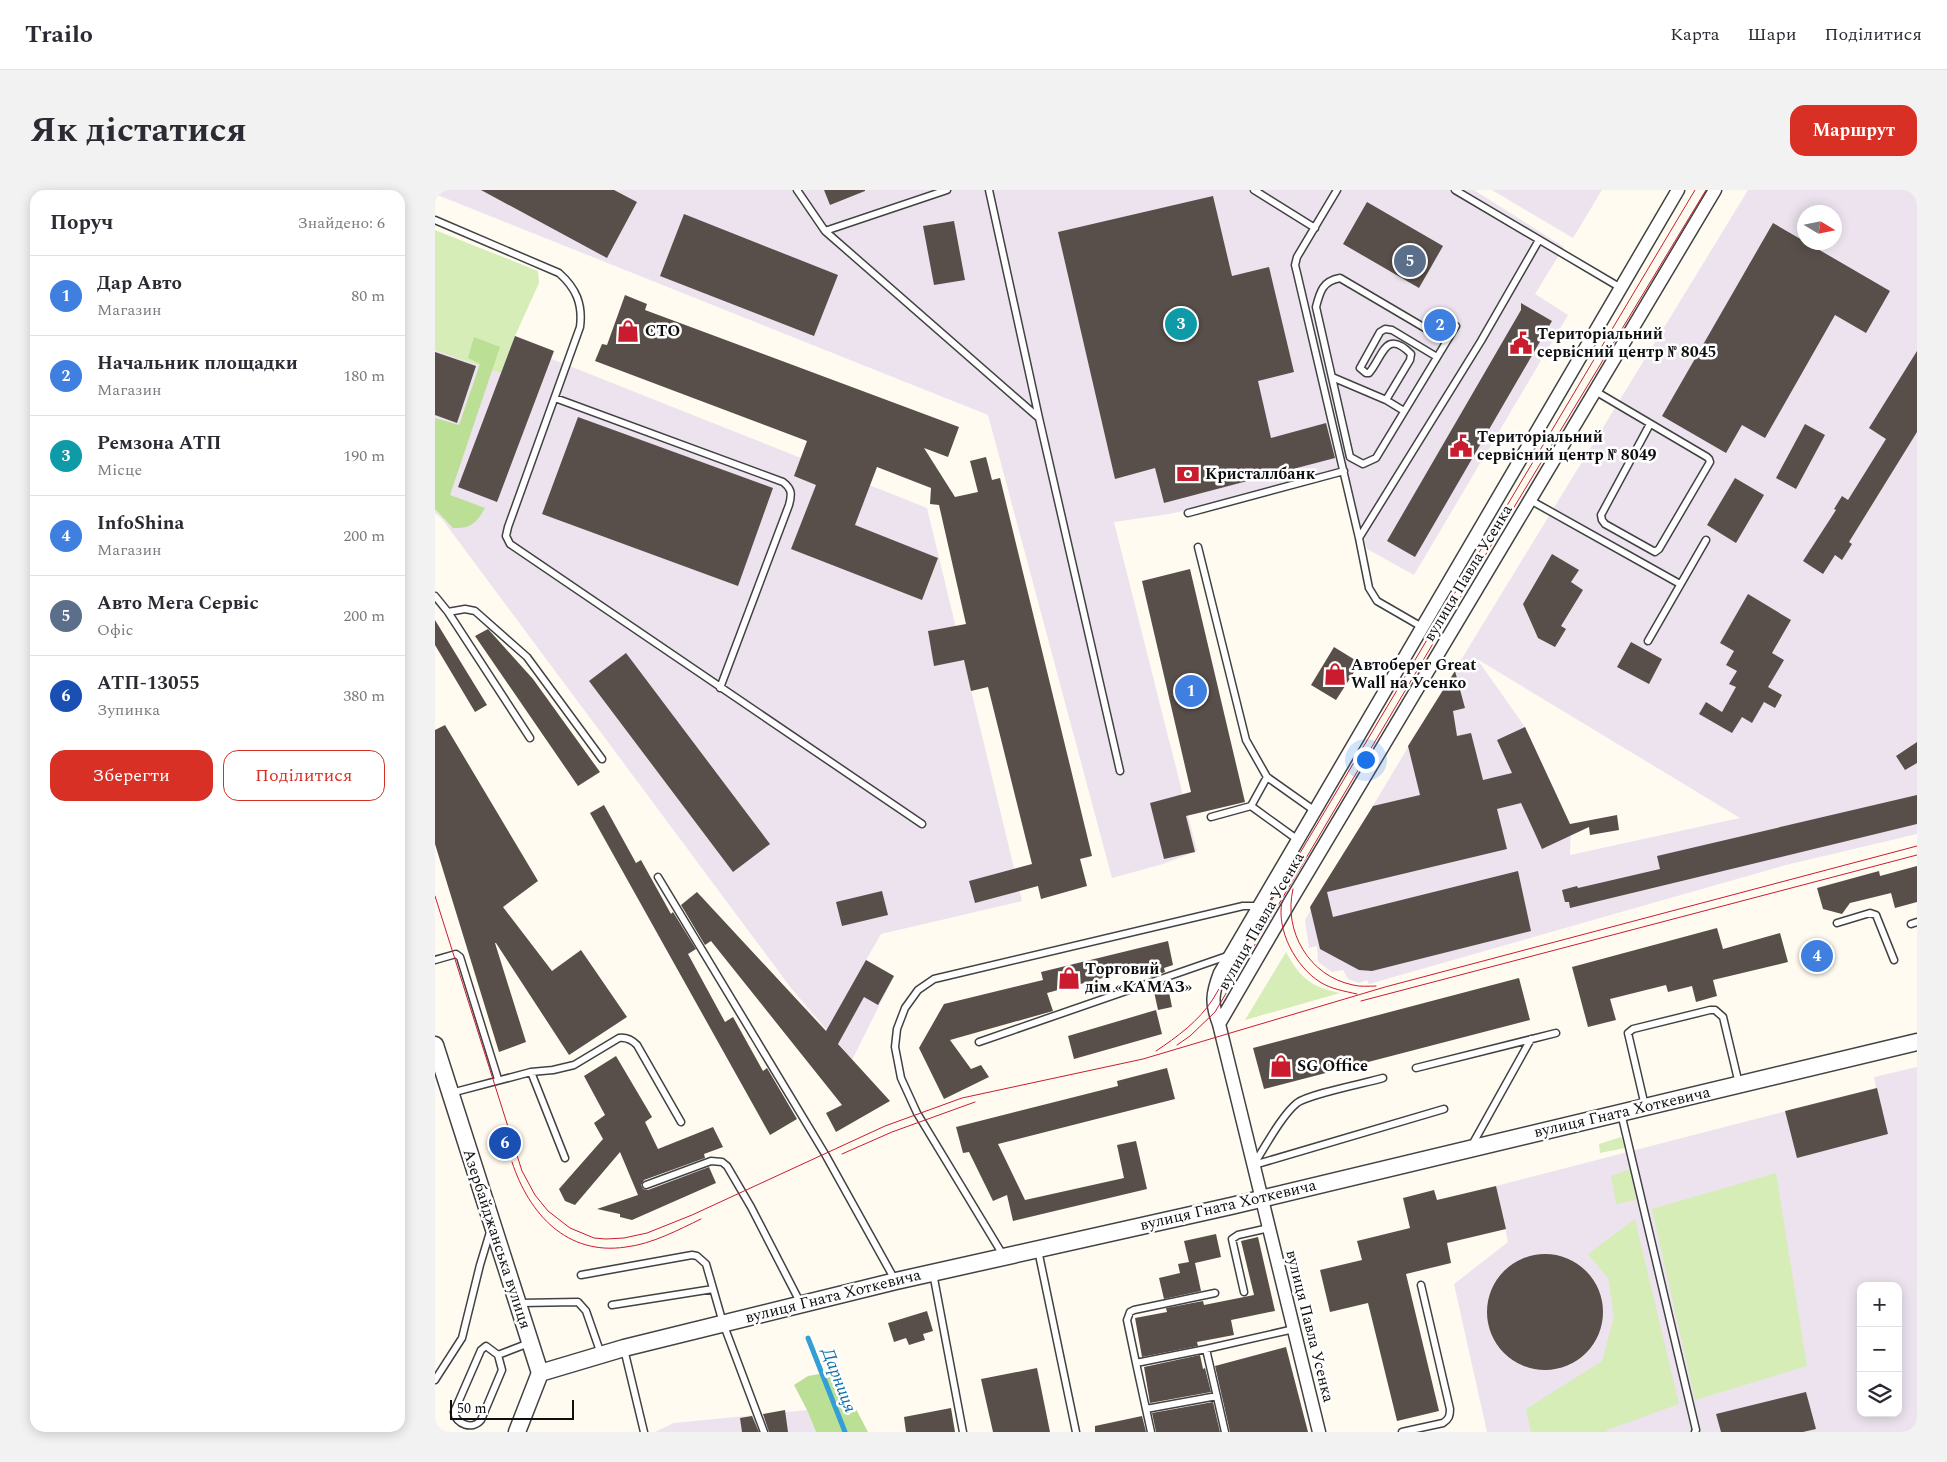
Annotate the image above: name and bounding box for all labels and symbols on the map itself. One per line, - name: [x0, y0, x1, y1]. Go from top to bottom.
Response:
- north arrow: [1797, 205, 1842, 250]
- pin: 5: [1394, 242, 1426, 280]
- pin: 3: [1165, 305, 1197, 343]
- pin: 2: [1424, 306, 1456, 344]
- shop icon: СТО: [615, 318, 641, 344]
- place label: СТО: [645, 319, 680, 343]
- place label: Територіальний сервісний центр № 8045: [1537, 322, 1717, 364]
- public building icon: Територіальний сервісний центр № 8045: [1508, 330, 1534, 356]
- place label: Територіальний сервісний центр № 8049: [1477, 425, 1657, 467]
- public building icon: Територіальний сервісний центр № 8049: [1448, 433, 1474, 459]
- bank icon: Кристаллбанк: [1175, 461, 1201, 487]
- place label: Кристаллбанк: [1205, 462, 1316, 486]
- street label: вулиця Павла Усенка: [1417, 500, 1519, 646]
- place label: Автоберег Great Wall на Усенко: [1351, 653, 1476, 695]
- shop icon: Автоберег Great Wall на Усенко: [1322, 661, 1348, 687]
- pin: 1: [1175, 672, 1207, 710]
- your location: [1353, 747, 1379, 773]
- street label: вулиця Павла Усенка: [1212, 847, 1311, 995]
- pin: 4: [1801, 937, 1833, 975]
- place label: Торговий дім «КАМАЗ»: [1085, 957, 1193, 999]
- shop icon: Торговий дім «КАМАЗ»: [1056, 965, 1082, 991]
- shop icon: SG Office: [1268, 1053, 1294, 1079]
- place label: SG Office: [1297, 1054, 1368, 1078]
- street label: вулиця Гната Хоткевича: [1531, 1080, 1713, 1144]
- pin: 6: [489, 1124, 521, 1162]
- street label: Азербайджанська вулиця: [457, 1146, 537, 1332]
- street label: вулиця Гната Хоткевича: [1137, 1173, 1319, 1237]
- street label: вулиця Павла Усенка: [1279, 1247, 1341, 1405]
- street label: вулиця Гната Хоткевича: [743, 1262, 924, 1329]
- water label: Дарниця: [814, 1343, 864, 1417]
- scale bar: [450, 1397, 574, 1420]

